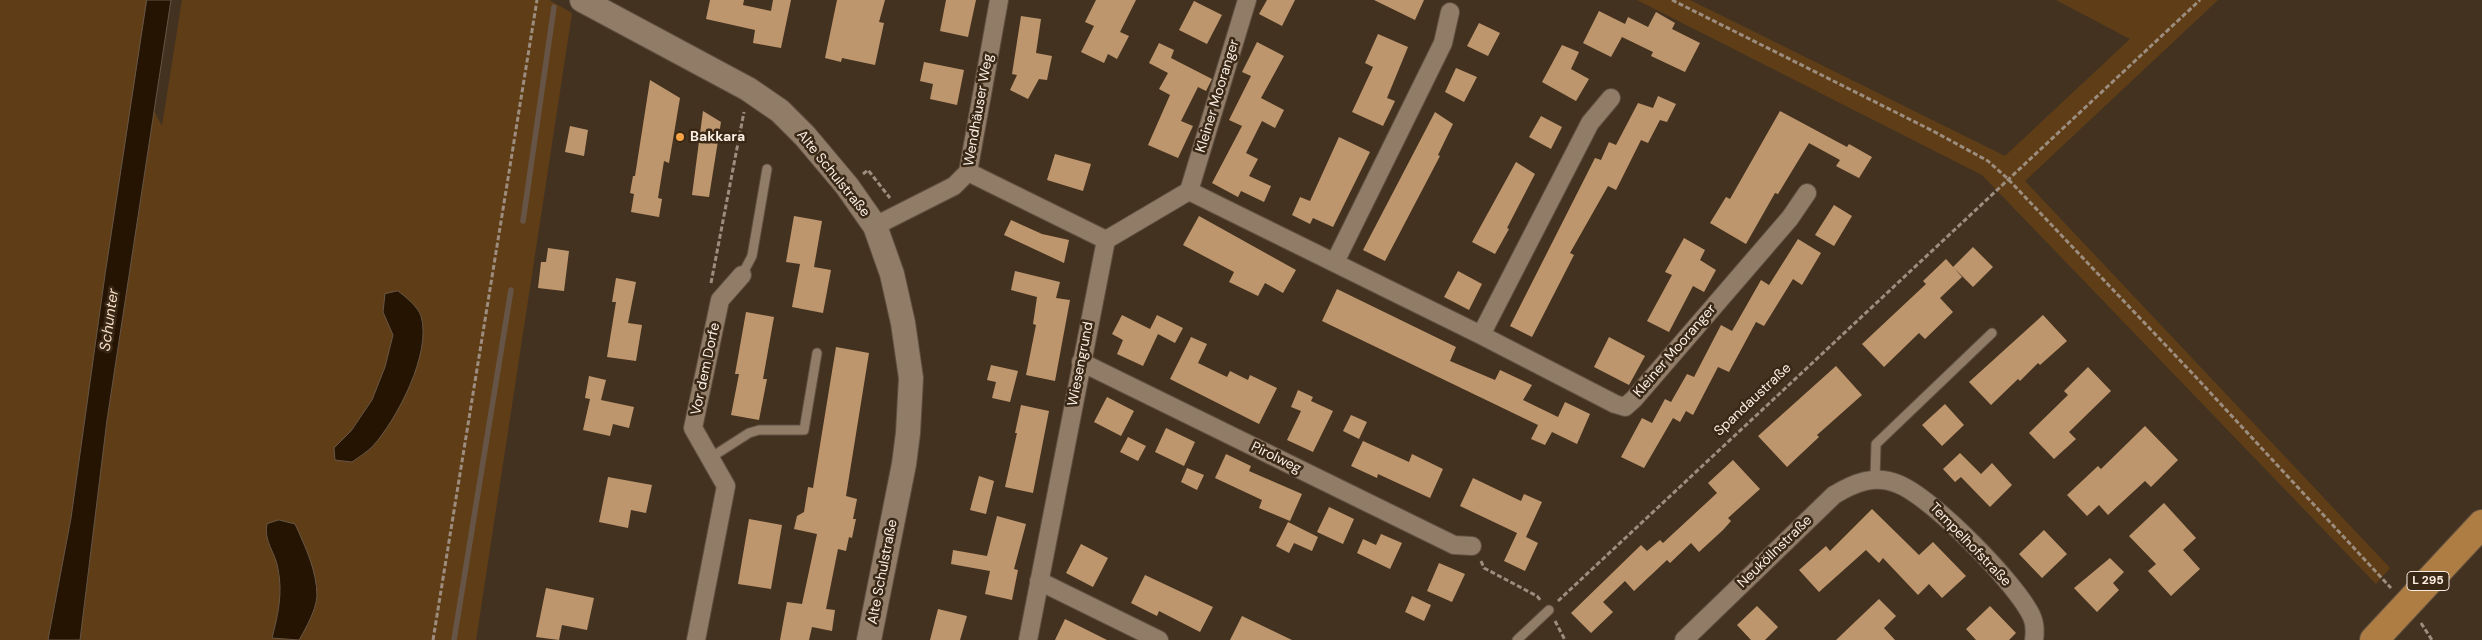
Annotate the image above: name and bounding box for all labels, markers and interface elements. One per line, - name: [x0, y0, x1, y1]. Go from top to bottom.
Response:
- street label: Kleiner Mooranger: [1193, 37, 1243, 155]
- street label: Wendhäuser Weg: [961, 53, 997, 167]
- street label: Alte Schulstraße: [793, 127, 873, 221]
- place label: Bakkara: [690, 129, 745, 145]
- marker: Bakkara: [674, 131, 686, 143]
- water label: Schunter: [97, 288, 123, 352]
- street label: Kleiner Mooranger: [1630, 301, 1720, 401]
- street label: Wiesengrund: [1065, 320, 1097, 408]
- street label: Vor dem Dorfe: [688, 321, 724, 417]
- street label: Spandaustraße: [1711, 360, 1795, 440]
- street label: Pirolweg: [1248, 439, 1304, 477]
- street label: Tempelhofstraße: [1926, 500, 2014, 590]
- street label: Neuköllnstraße: [1734, 512, 1816, 592]
- street label: Alte Schulstraße: [865, 518, 901, 626]
- road number: L 295: [2407, 572, 2449, 590]

